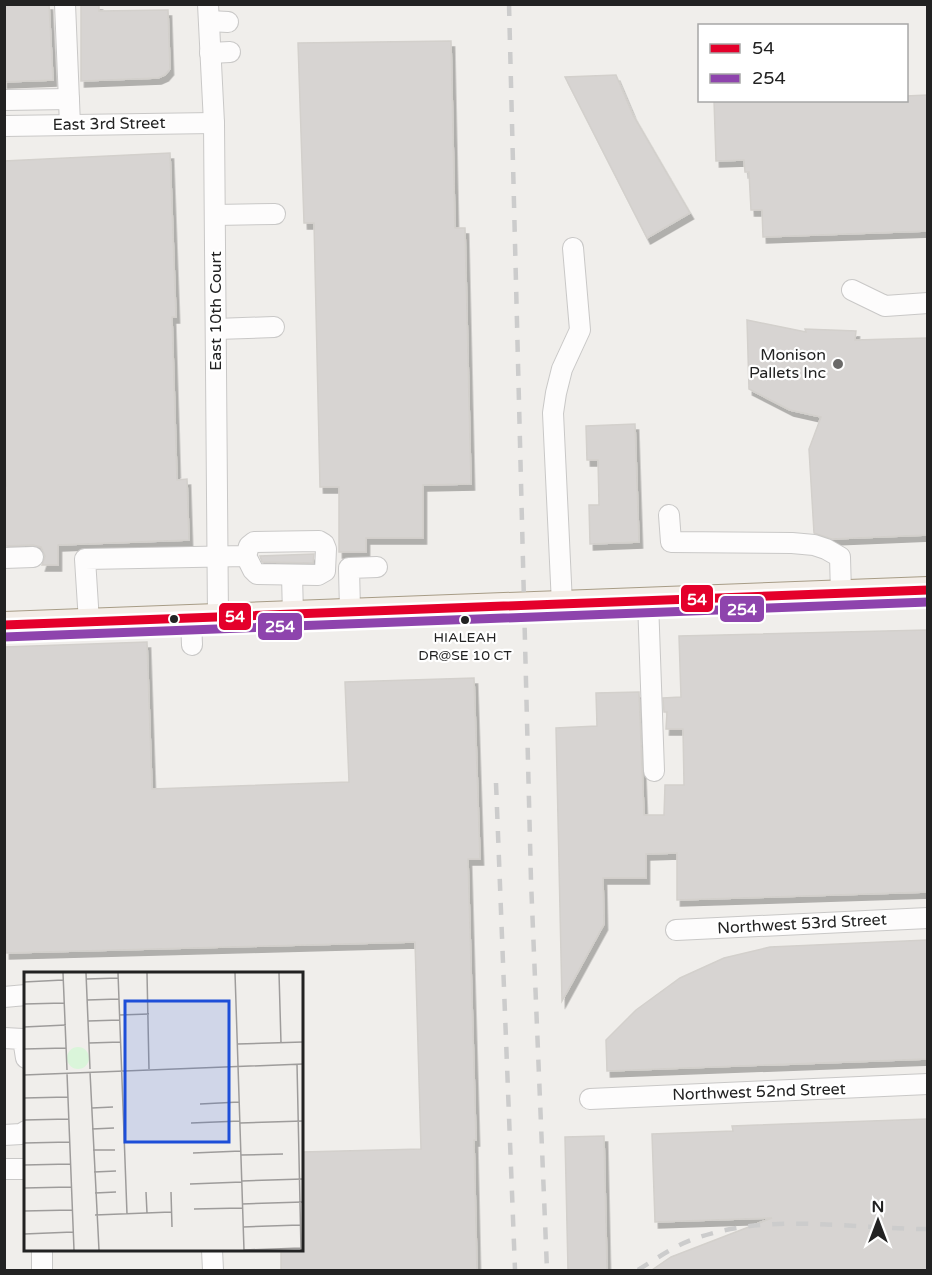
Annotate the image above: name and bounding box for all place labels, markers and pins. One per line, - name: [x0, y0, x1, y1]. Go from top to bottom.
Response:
- place label: Monison Pallets Inc: [749, 345, 826, 383]
- marker: Monison Pallets Inc: [831, 357, 845, 371]
- unlabelled marker: [168, 613, 180, 625]
- marker: HIALEAH DR@SE 10 CT: [459, 614, 471, 626]
- place label: HIALEAH DR@SE 10 CT: [418, 629, 512, 664]

